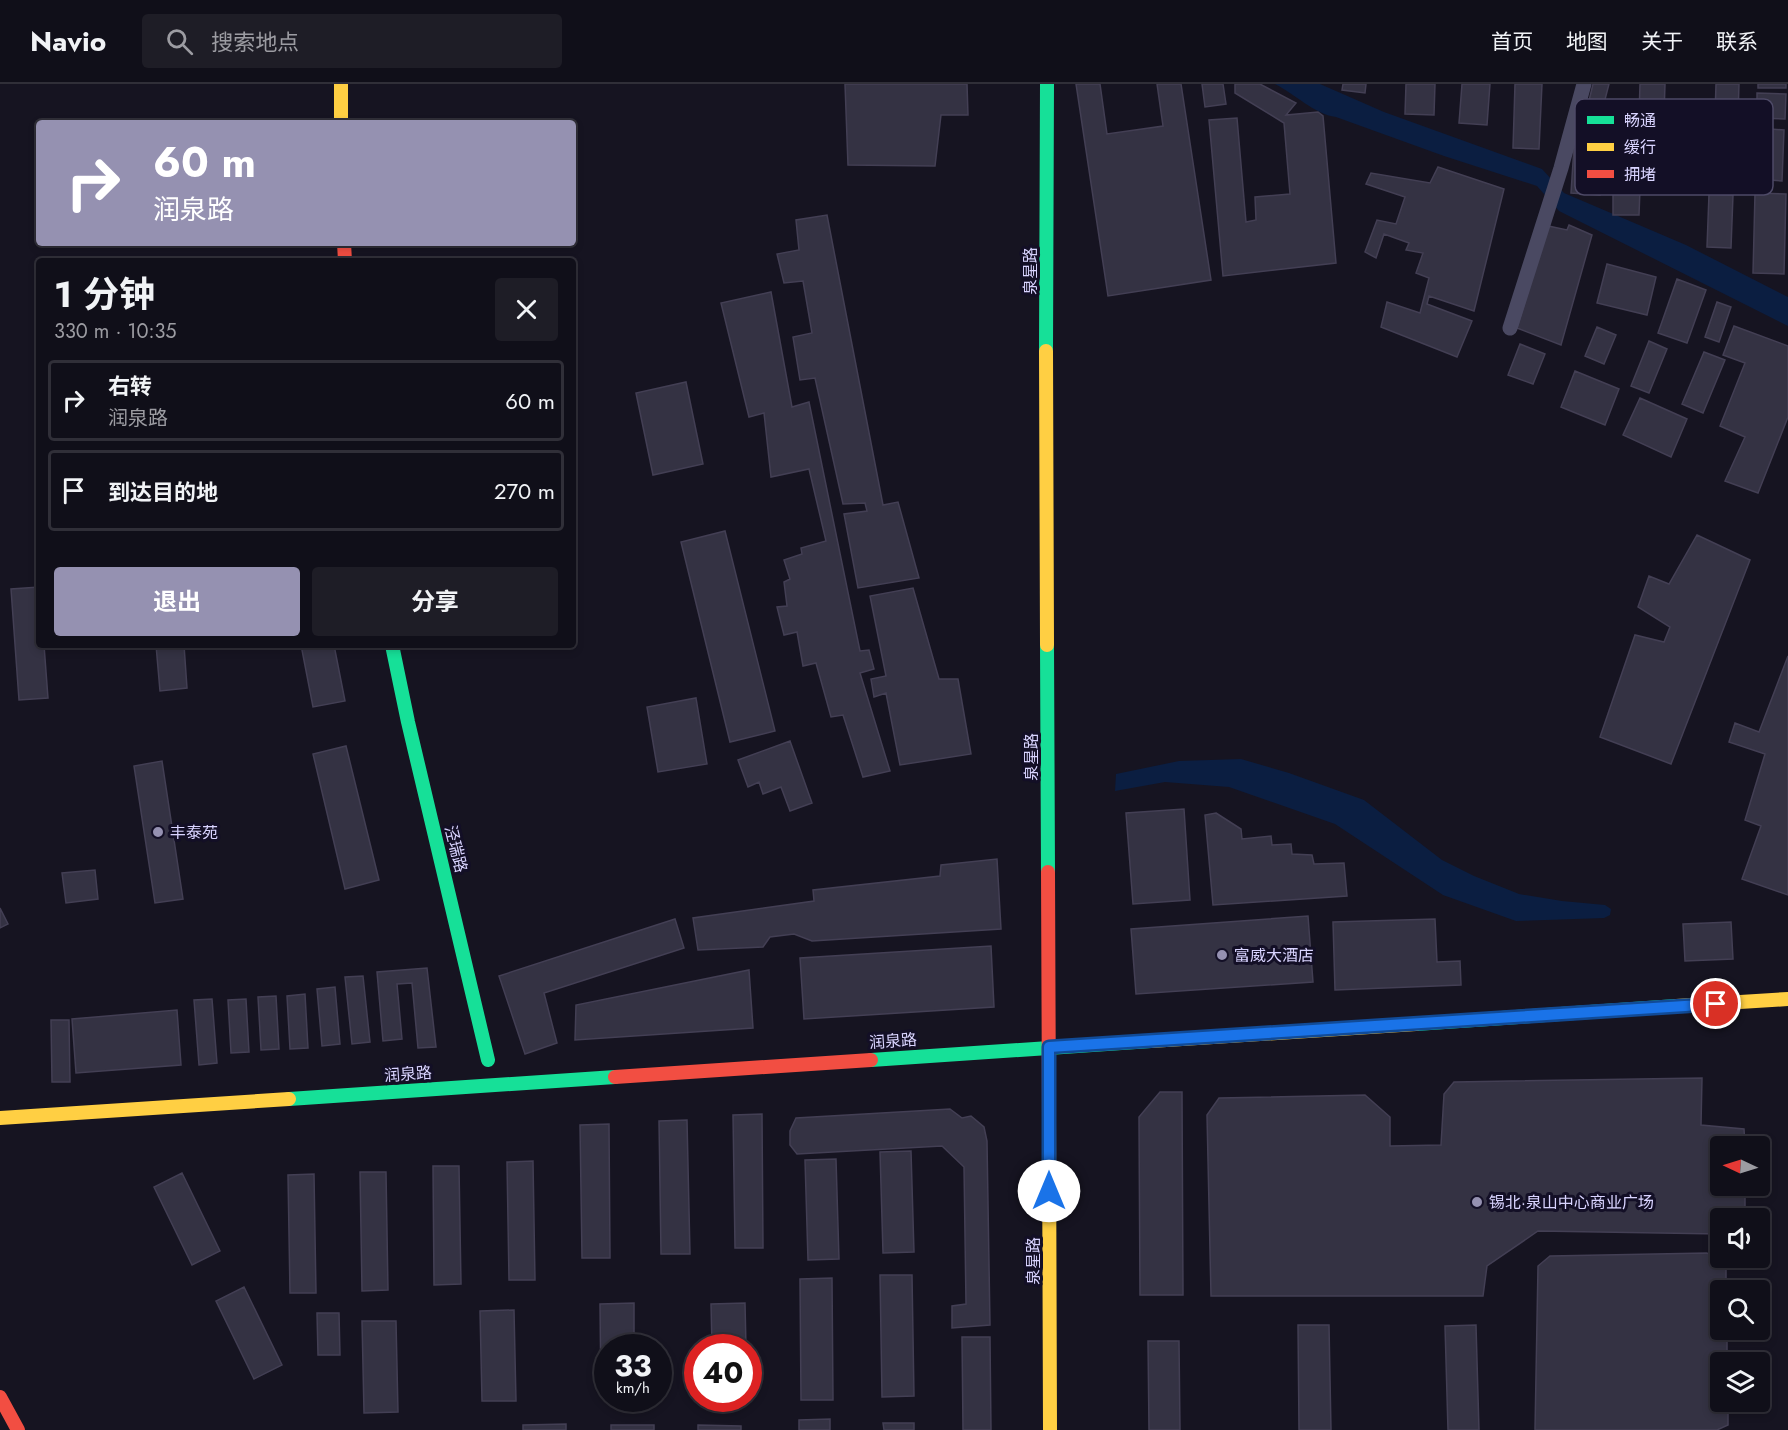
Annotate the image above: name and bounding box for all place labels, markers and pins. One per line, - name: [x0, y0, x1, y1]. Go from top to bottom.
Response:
- place label: 丰泰苑: [170, 821, 218, 844]
- marker: 丰泰苑: [151, 825, 165, 839]
- place label: 富威大酒店: [1234, 944, 1314, 967]
- marker: 富威大酒店: [1215, 948, 1229, 962]
- pin: [1690, 978, 1741, 1029]
- place label: 锡北·泉山中心商业广场: [1489, 1191, 1654, 1214]
- marker: 锡北·泉山中心商业广场: [1470, 1195, 1484, 1209]

